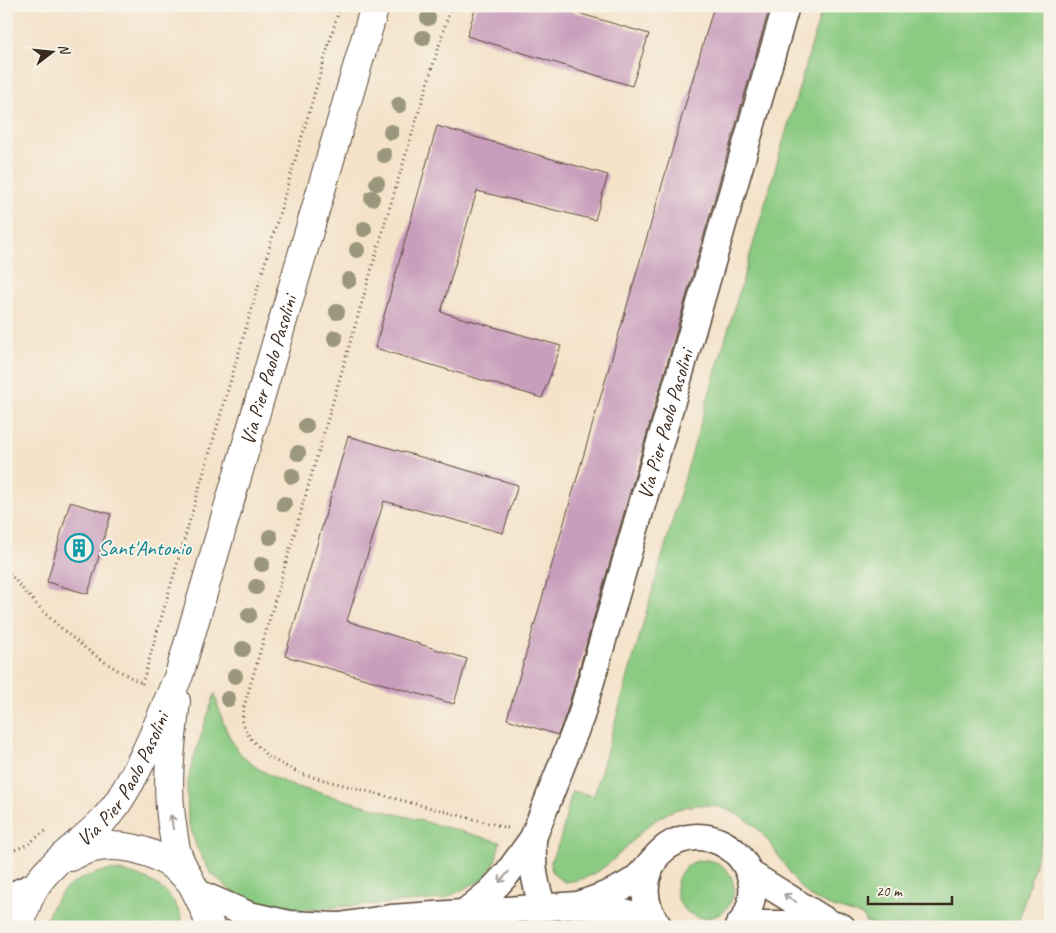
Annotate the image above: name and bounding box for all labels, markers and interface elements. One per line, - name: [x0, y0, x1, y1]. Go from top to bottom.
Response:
- north arrow: [28, 28, 78, 78]
- text: N: [55, 42, 74, 57]
- street label: Via Pier Paolo Pasolini: [234, 289, 303, 448]
- street label: Via Pier Paolo Pasolini: [631, 343, 700, 502]
- building icon: Sant'Antonio: [64, 533, 94, 563]
- place label: Sant'Antonio: [98, 535, 193, 561]
- street label: Via Pier Paolo Pasolini: [71, 706, 176, 852]
- one-way arrow: [166, 814, 176, 830]
- one-way arrow: [498, 871, 510, 883]
- scale bar: [868, 873, 952, 905]
- text: 20 m: [876, 882, 903, 901]
- one-way arrow: [784, 893, 798, 903]

